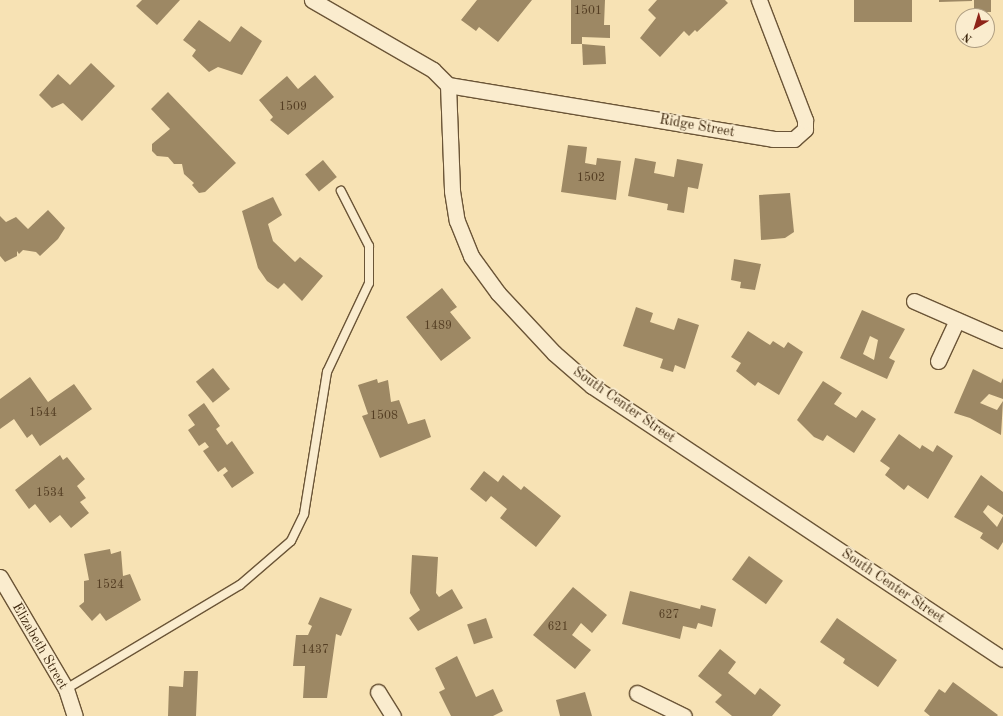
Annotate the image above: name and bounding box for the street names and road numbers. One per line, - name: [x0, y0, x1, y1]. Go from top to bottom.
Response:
- street label: Ridge Street: [658, 111, 736, 141]
- street label: South Center Street: [570, 363, 678, 447]
- street label: South Center Street: [838, 545, 948, 627]
- street label: Elizabeth Street: [8, 600, 72, 692]

